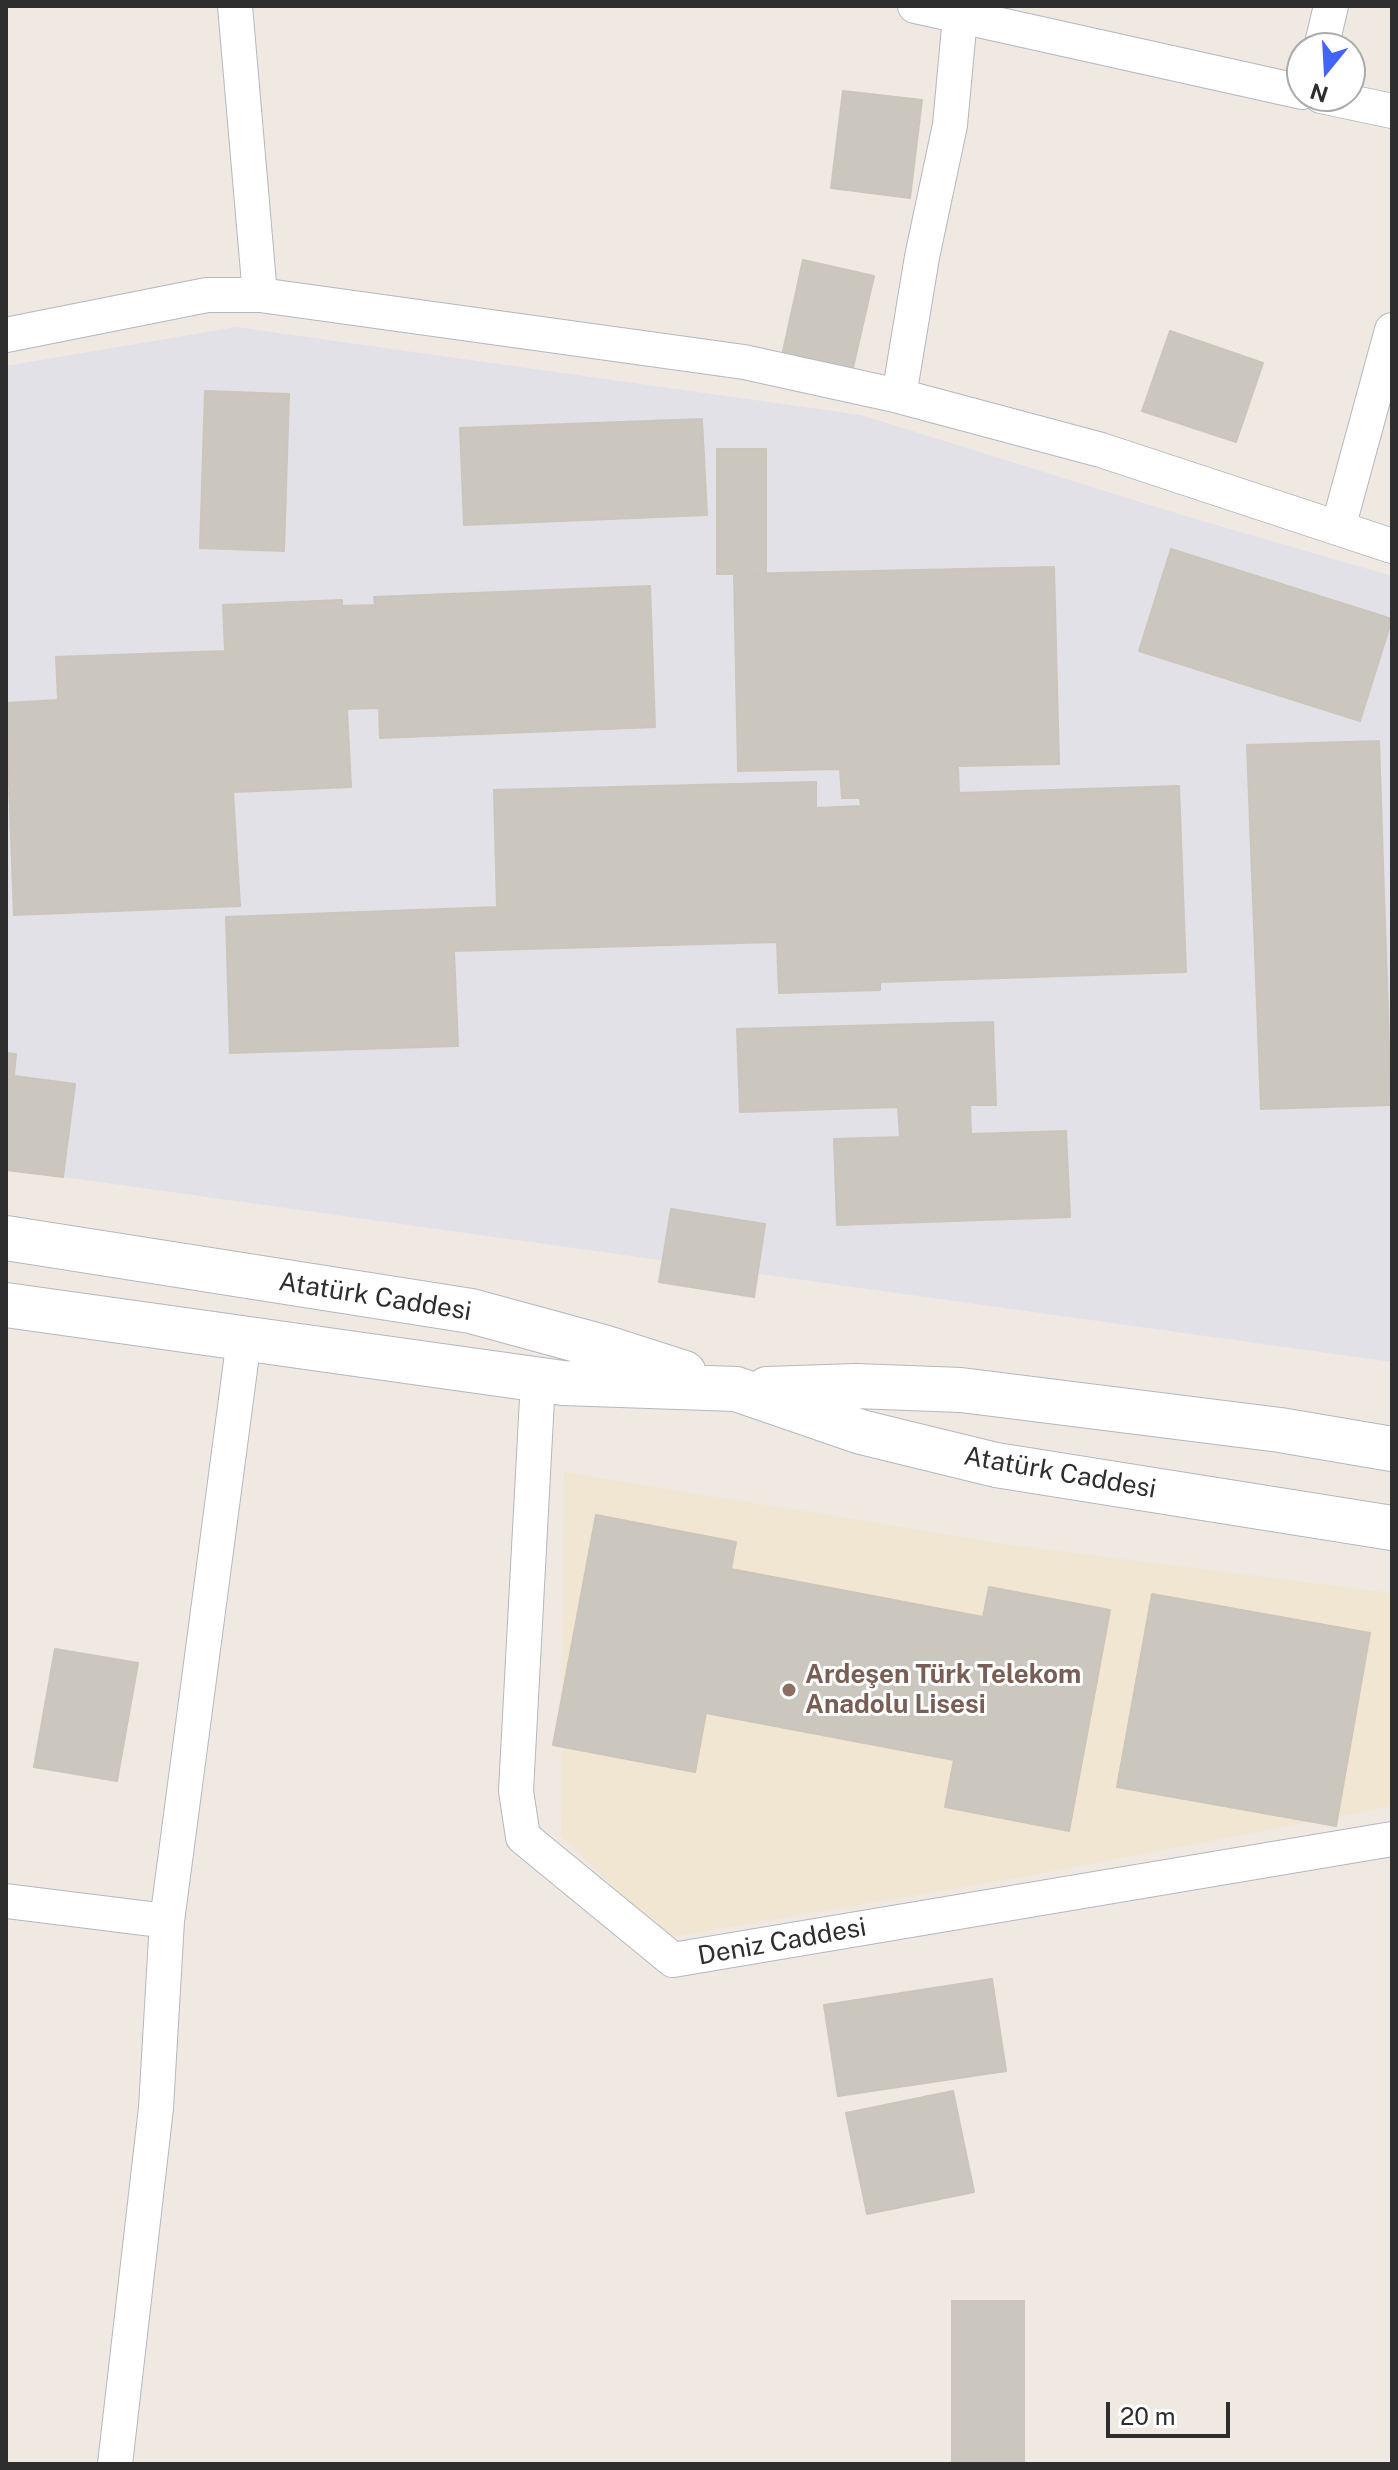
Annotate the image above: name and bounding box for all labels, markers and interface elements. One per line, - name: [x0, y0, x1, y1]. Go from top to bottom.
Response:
- north arrow: [1286, 32, 1366, 112]
- text: N: [1307, 78, 1331, 108]
- street label: Atatürk Caddesi: [276, 1266, 474, 1328]
- street label: Atatürk Caddesi: [961, 1441, 1159, 1505]
- place label: Ardeşen Türk Telekom Anadolu Lisesi: [805, 1659, 1081, 1720]
- marker: Ardeşen Türk Telekom Anadolu Lisesi: [780, 1681, 798, 1699]
- street label: Deniz Caddesi: [695, 1912, 869, 1972]
- scale bar: [1110, 2386, 1234, 2436]
- text: 20 m: [1120, 2402, 1176, 2430]

